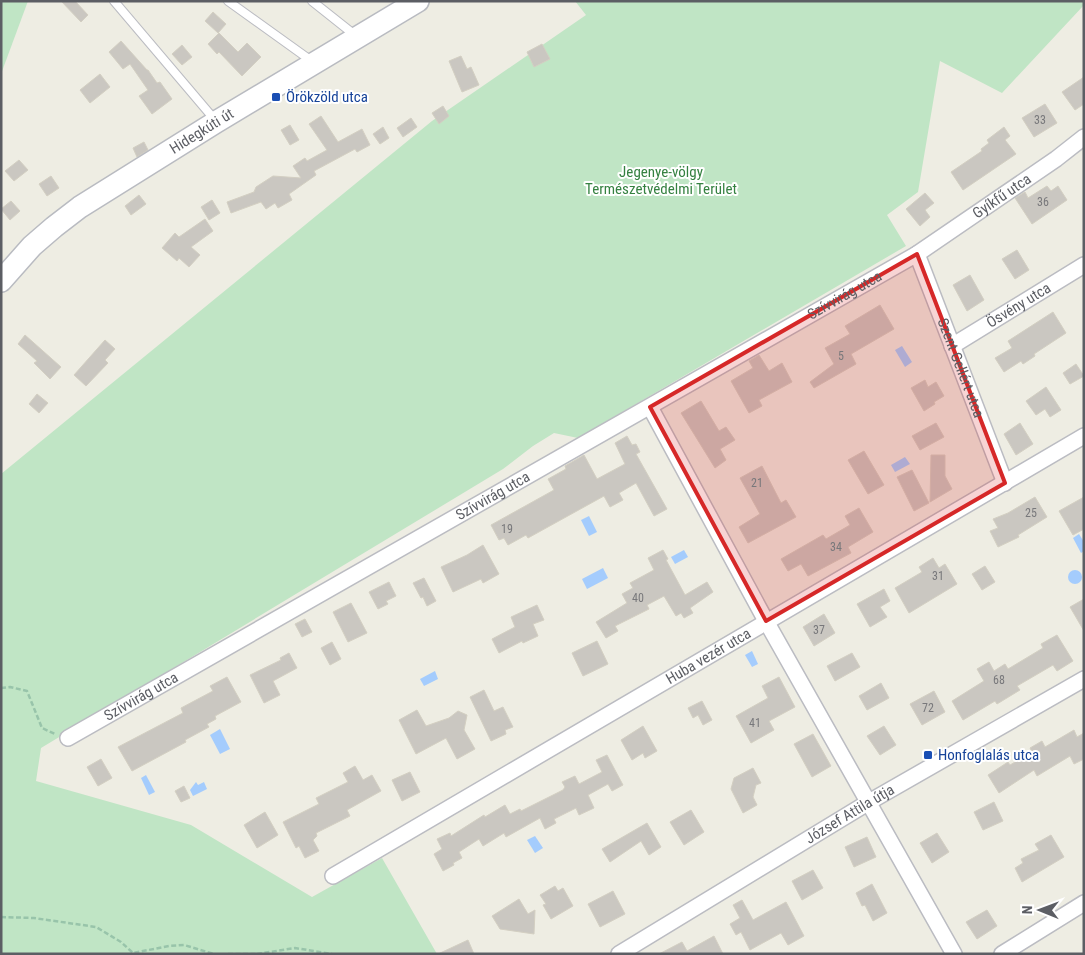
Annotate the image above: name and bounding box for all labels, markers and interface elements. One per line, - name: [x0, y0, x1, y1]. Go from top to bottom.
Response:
- place label: Örökzöld utca: [286, 88, 368, 106]
- marker: Örökzöld utca: [270, 91, 282, 103]
- street label: Hidegkúti út: [166, 105, 237, 158]
- house number: 33: [1034, 113, 1046, 127]
- park label: Jegenye-völgy Természetvédelmi Terület: [585, 163, 737, 198]
- street label: Gyíkfű utca: [969, 170, 1034, 222]
- house number: 36: [1037, 195, 1049, 209]
- street label: Szívvirág utca: [804, 267, 885, 323]
- street label: Ösvény utca: [983, 279, 1054, 332]
- street label: Szent Gellért utca: [934, 316, 988, 420]
- house number: 5: [838, 349, 844, 363]
- street label: Szívvirág utca: [453, 468, 533, 524]
- house number: 21: [751, 476, 763, 490]
- house number: 25: [1025, 506, 1037, 520]
- house number: 19: [501, 522, 513, 536]
- house number: 34: [830, 540, 842, 554]
- house number: 31: [932, 569, 944, 583]
- house number: 40: [632, 591, 644, 605]
- house number: 37: [813, 623, 825, 637]
- street label: Huba vezér utca: [663, 624, 754, 688]
- street label: Szívvirág utca: [101, 668, 181, 725]
- house number: 68: [993, 673, 1005, 687]
- house number: 72: [922, 701, 934, 715]
- house number: 41: [749, 716, 761, 730]
- place label: Honfoglalás utca: [938, 746, 1039, 764]
- marker: Honfoglalás utca: [922, 749, 934, 761]
- street label: József Attila útja: [802, 780, 898, 848]
- north arrow: [1015, 885, 1065, 935]
- text: N: [1019, 905, 1035, 914]

